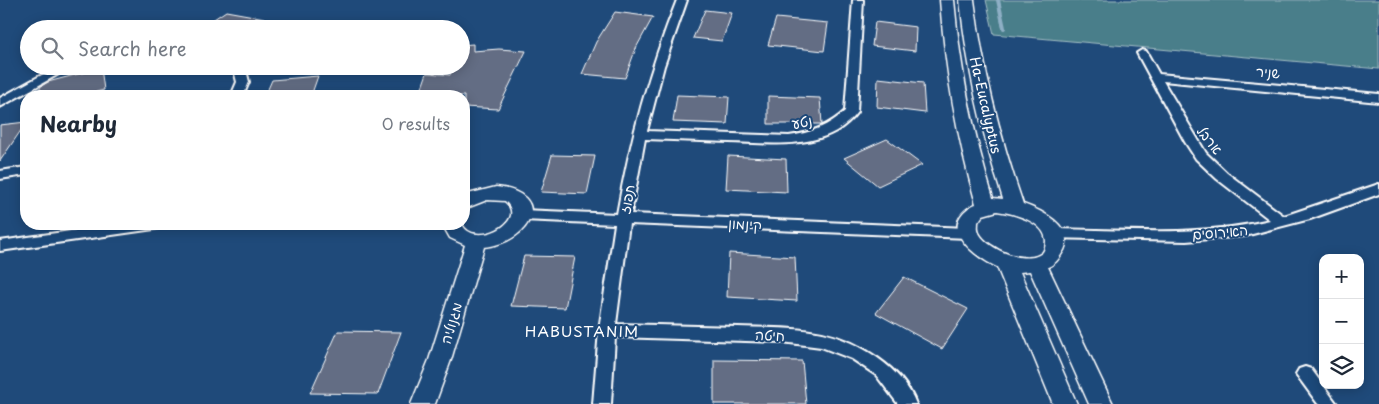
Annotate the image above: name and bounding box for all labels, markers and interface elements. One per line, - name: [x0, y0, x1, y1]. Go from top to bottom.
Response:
- search box: [20, 20, 470, 75]
- icon: search: [38, 34, 66, 62]
- text: Search here: [78, 34, 187, 62]
- street label: Ha-Eucalyptus: [965, 55, 1007, 155]
- street label: שניר: [1255, 60, 1281, 84]
- text: Nearby: [40, 107, 117, 139]
- street label: נטע: [790, 110, 814, 134]
- text: 0 results: [382, 111, 450, 135]
- street label: ארבל: [1192, 121, 1228, 159]
- street label: תפוז: [614, 183, 640, 215]
- street label: קינמון: [728, 213, 762, 235]
- street label: האירוסים: [1191, 219, 1249, 245]
- map controls: [1319, 254, 1364, 389]
- button: +: [1319, 254, 1364, 299]
- button: −: [1319, 299, 1364, 344]
- street label: מגנוליה: [435, 300, 467, 346]
- district label: HABUSTANIM: [525, 319, 639, 342]
- street label: חיטה: [755, 324, 785, 346]
- button: layers: [1319, 344, 1364, 389]

